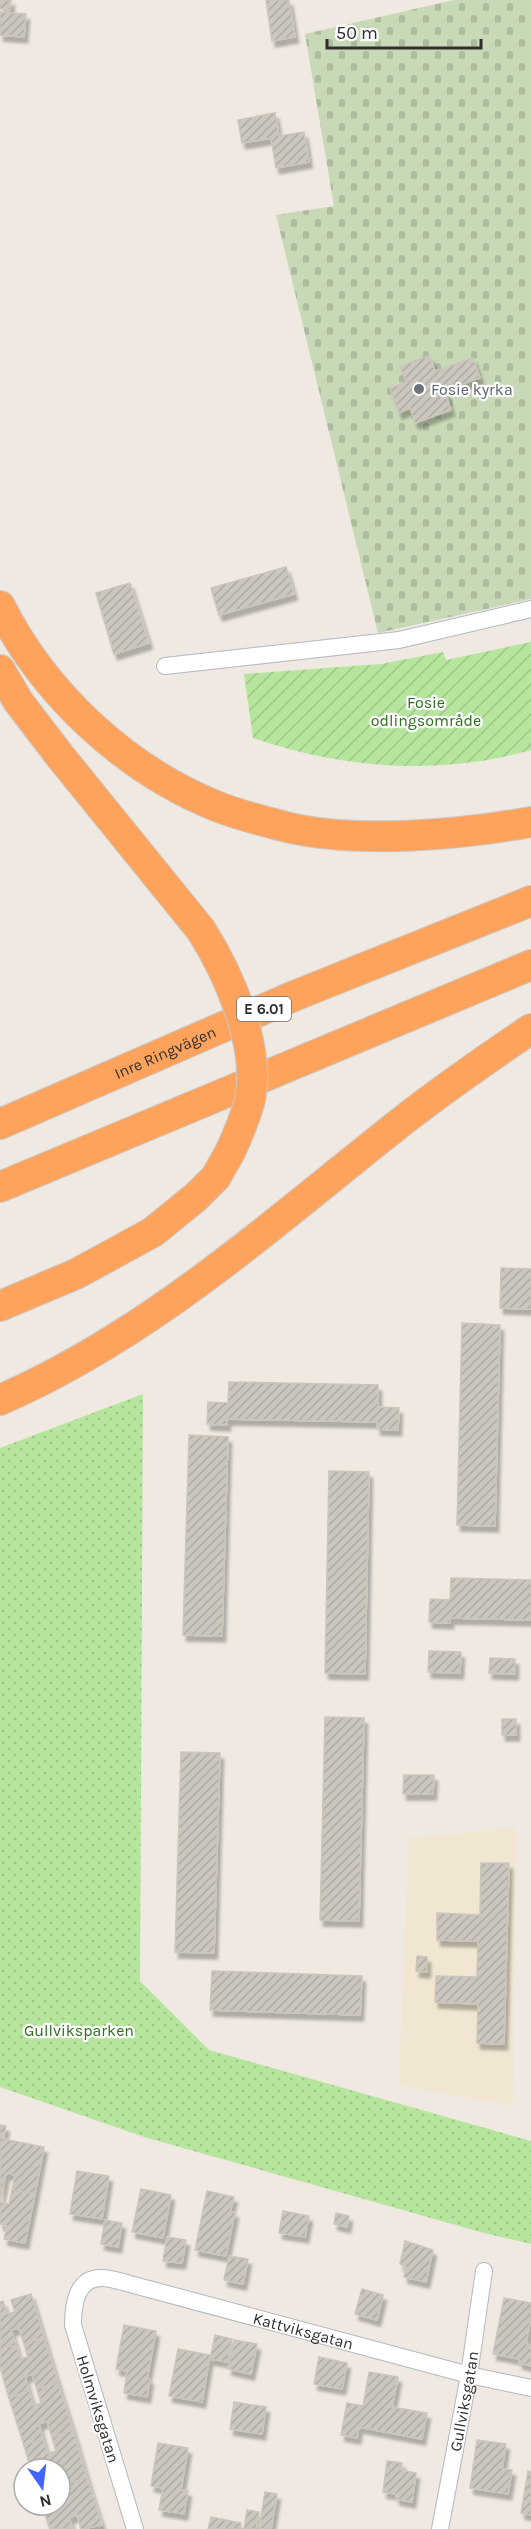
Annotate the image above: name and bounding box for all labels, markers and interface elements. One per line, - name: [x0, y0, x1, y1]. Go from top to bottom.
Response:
- scale bar: [327, 12, 482, 50]
- text: 50 m: [336, 22, 378, 44]
- place label: Fosie kyrka: [431, 380, 513, 399]
- marker: Fosie kyrka: [412, 382, 426, 396]
- park label: Fosie odlingsområde: [371, 693, 481, 730]
- road number: E 6.01: [237, 997, 291, 1021]
- street label: Inre Ringvägen: [111, 1022, 219, 1083]
- park label: Gullviksparken: [24, 2021, 134, 2040]
- street label: Kattviksgatan: [251, 2308, 356, 2353]
- street label: Gullviksgatan: [445, 2350, 482, 2453]
- street label: Holmviksgatan: [73, 2353, 123, 2465]
- north arrow: [12, 2457, 72, 2517]
- text: N: [38, 2490, 53, 2512]

